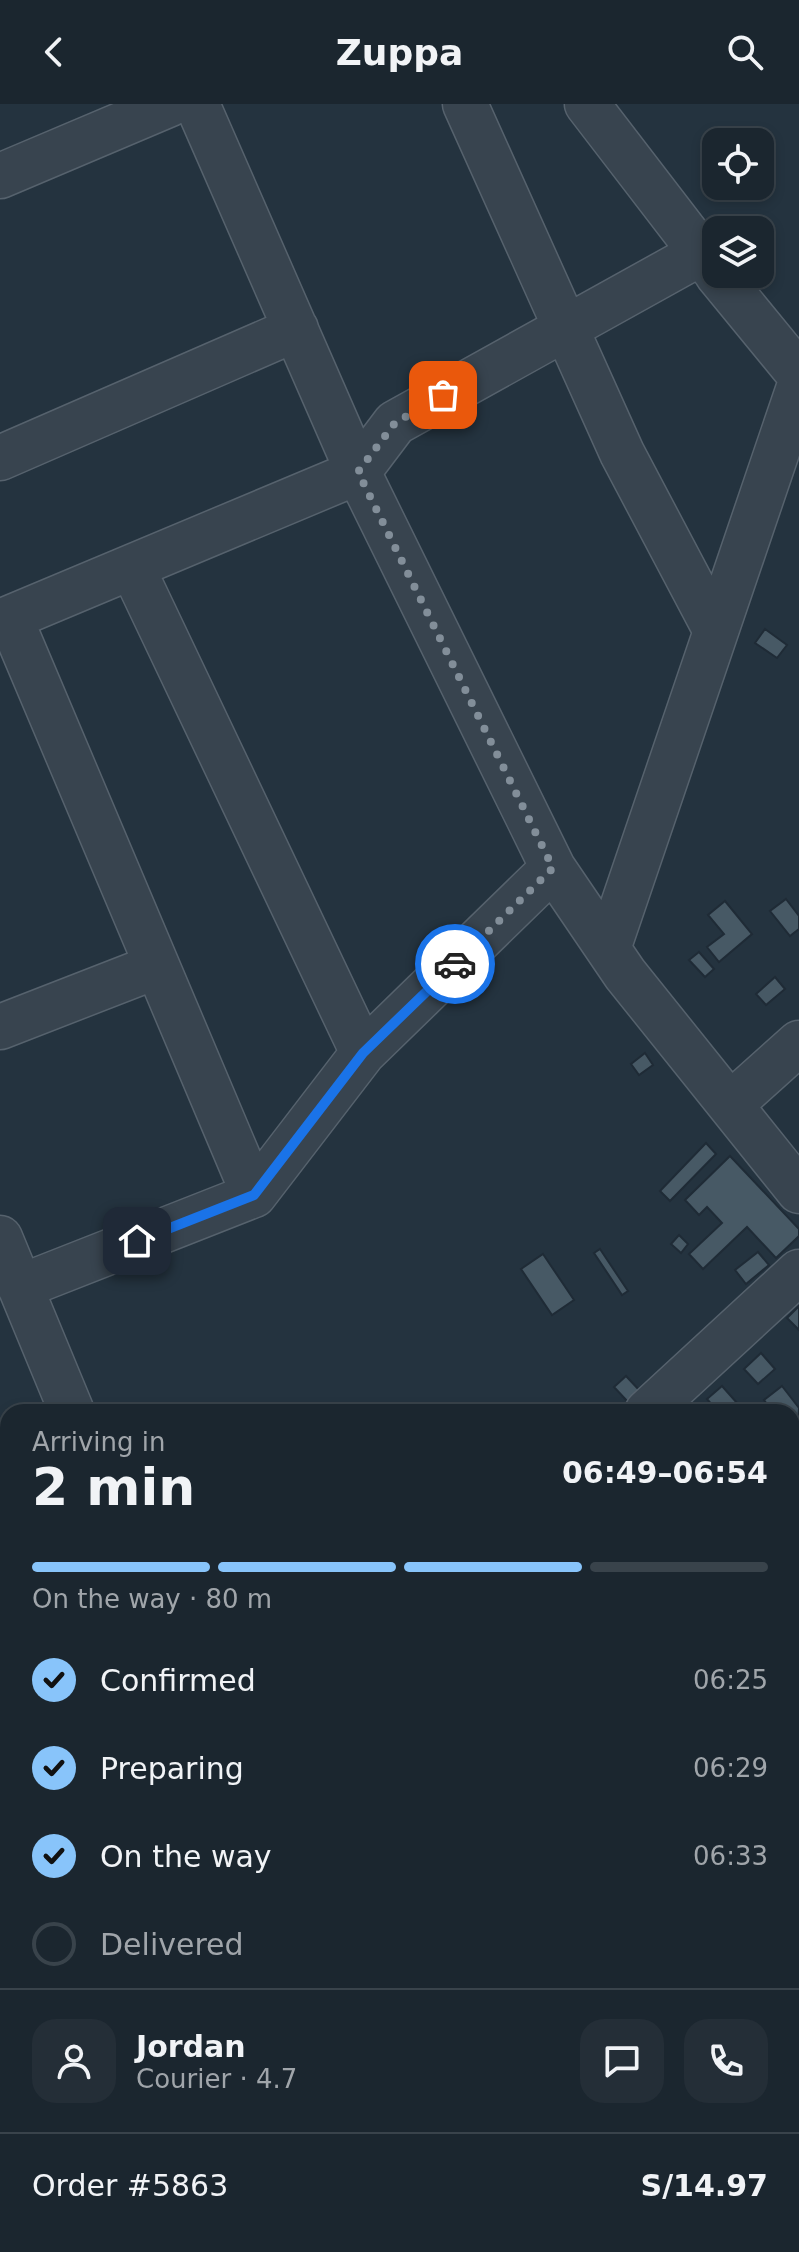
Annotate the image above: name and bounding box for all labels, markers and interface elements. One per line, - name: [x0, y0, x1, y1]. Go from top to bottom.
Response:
- icon: back: [32, 30, 76, 74]
- icon: search: [723, 30, 767, 74]
- text: Zuppa: [336, 32, 463, 73]
- map controls: [702, 128, 774, 288]
- button: locate: [702, 128, 774, 200]
- button: layers: [702, 216, 774, 288]
- pin: [409, 361, 477, 429]
- icon: bag: [421, 373, 465, 417]
- courier: [415, 924, 495, 1004]
- icon: car: [433, 942, 477, 986]
- pin: [103, 1207, 171, 1275]
- icon: home: [115, 1219, 159, 1263]
- text: Arriving in: [32, 1427, 166, 1457]
- text: 06:49–06:54: [562, 1455, 768, 1490]
- text: 2 min: [32, 1457, 195, 1517]
- text: On the way · 80 m: [32, 1584, 272, 1614]
- icon: check: [32, 1658, 76, 1702]
- text: Confirmed: [100, 1663, 256, 1698]
- text: 06:25: [693, 1665, 768, 1695]
- icon: check: [32, 1746, 76, 1790]
- text: Preparing: [100, 1751, 244, 1786]
- text: 06:29: [693, 1753, 768, 1783]
- icon: check: [32, 1834, 76, 1878]
- text: On the way: [100, 1839, 272, 1874]
- text: 06:33: [693, 1841, 768, 1871]
- text: Delivered: [100, 1927, 244, 1962]
- button: person: [32, 2019, 116, 2103]
- button: chat: [580, 2019, 664, 2103]
- button: phone: [684, 2019, 768, 2103]
- text: Jordan: [136, 2029, 246, 2064]
- text: Courier · 4.7: [136, 2064, 297, 2094]
- text: Order #5863: [32, 2168, 228, 2203]
- text: S/14.97: [641, 2168, 768, 2203]

